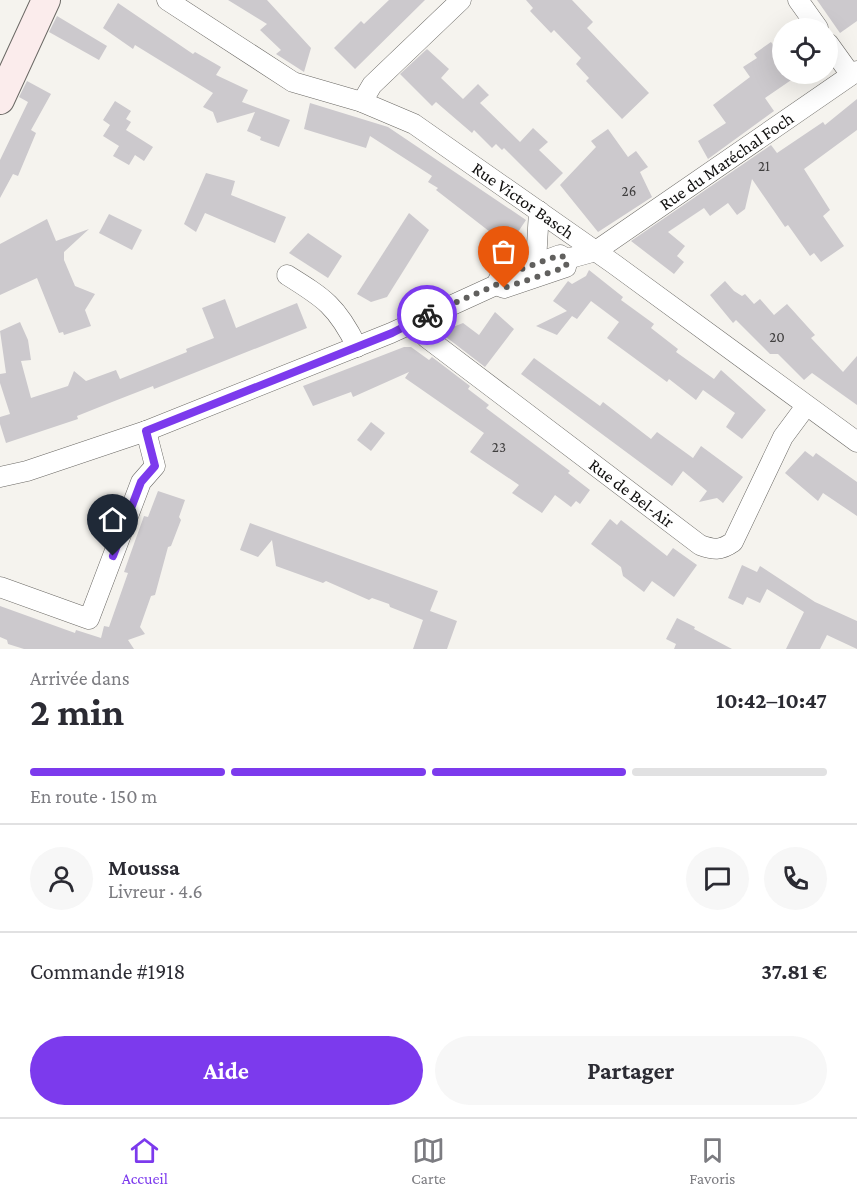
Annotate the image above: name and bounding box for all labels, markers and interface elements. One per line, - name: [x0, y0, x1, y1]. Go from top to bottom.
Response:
- map controls: [772, 18, 838, 84]
- button: locate: [772, 18, 838, 84]
- street label: Rue du Maréchal Foch: [656, 108, 798, 214]
- street label: Rue Victor Basch: [468, 158, 578, 243]
- house number: 21: [758, 158, 770, 174]
- house number: 26: [622, 183, 636, 199]
- pin: [478, 226, 529, 288]
- icon: bag: [487, 235, 520, 268]
- courier: [397, 285, 457, 345]
- icon: bike: [411, 299, 444, 332]
- house number: 20: [769, 329, 785, 345]
- house number: 23: [492, 439, 506, 455]
- street label: Rue de Bel-Air: [585, 454, 679, 532]
- pin: [87, 494, 138, 556]
- icon: home: [96, 503, 129, 536]
- text: Arrivée dans: [30, 667, 130, 689]
- text: 10:42–10:47: [716, 688, 827, 713]
- text: 2 min: [30, 690, 124, 733]
- text: En route · 150 m: [30, 785, 157, 807]
- button: person: [30, 847, 93, 910]
- button: chat: [686, 847, 749, 910]
- button: phone: [764, 847, 827, 910]
- text: Moussa: [108, 855, 180, 880]
- text: Livreur · 4.6: [108, 880, 203, 902]
- text: Commande #1918: [30, 959, 185, 984]
- text: 37.81 €: [761, 959, 827, 984]
- button: Aide: [30, 1036, 423, 1105]
- button: Partager: [435, 1036, 827, 1105]
- tab: Accueil: [122, 1134, 168, 1187]
- tab: Carte: [411, 1134, 446, 1187]
- tab: Favoris: [689, 1134, 735, 1187]

